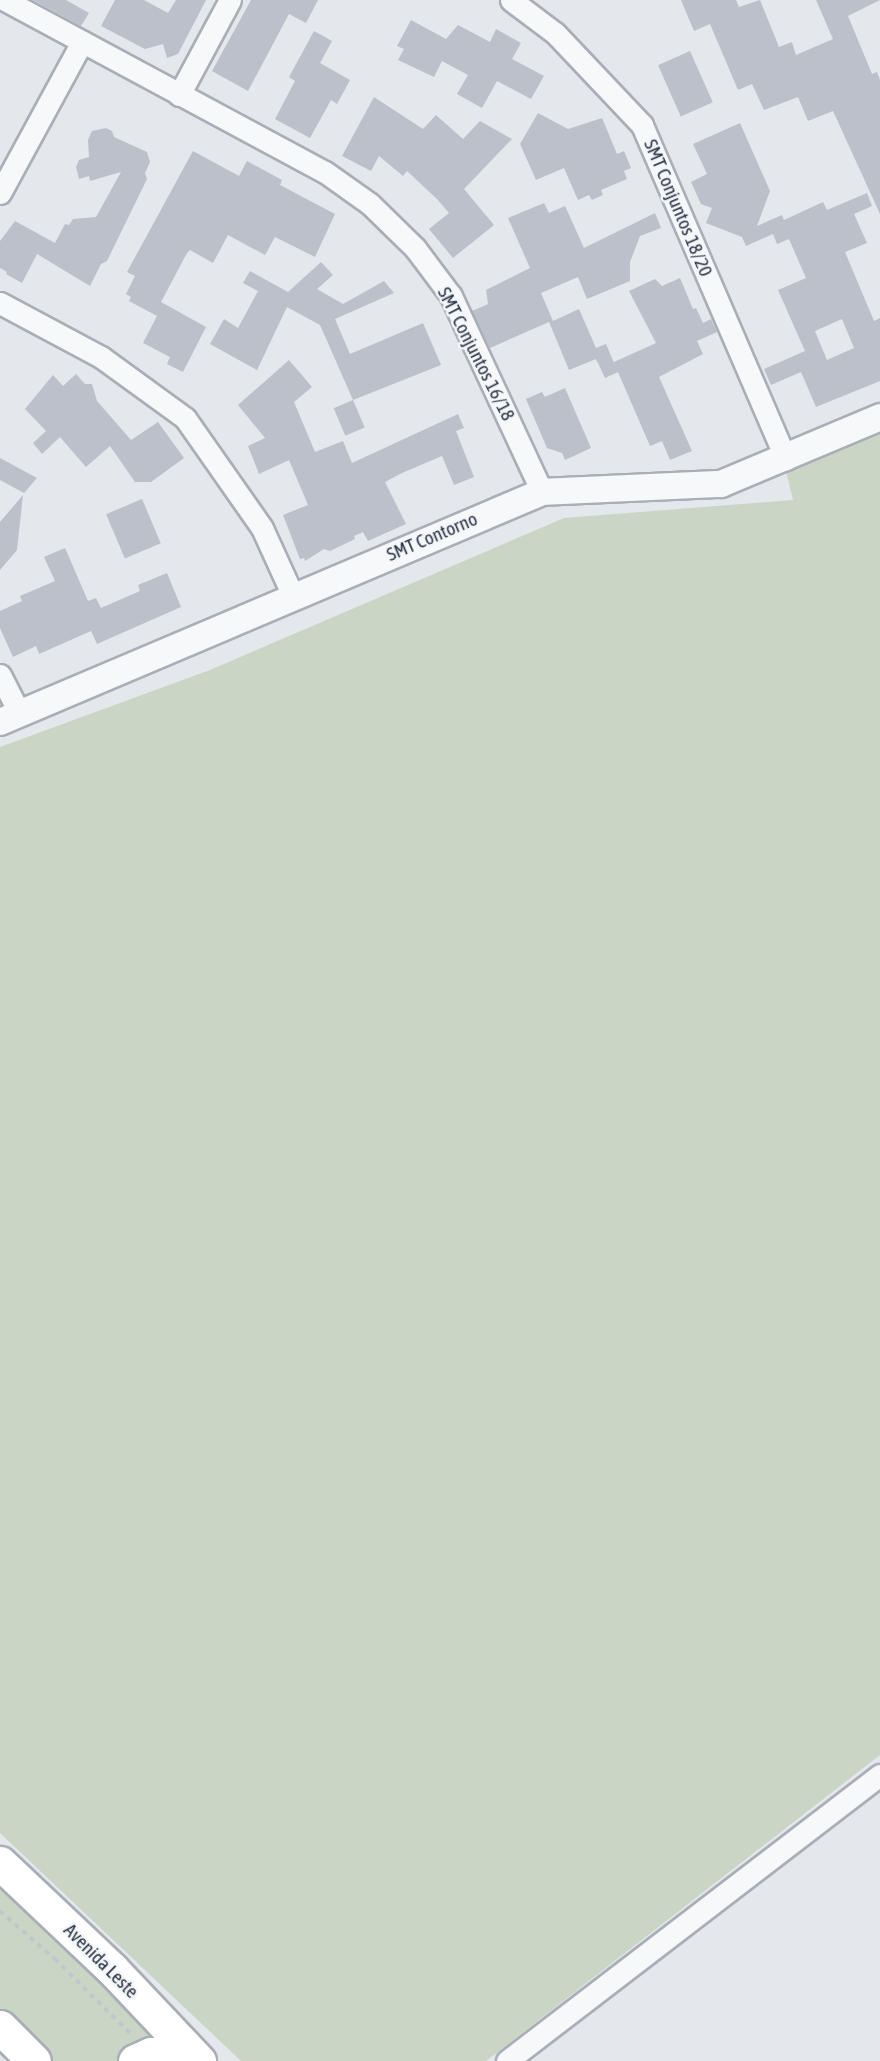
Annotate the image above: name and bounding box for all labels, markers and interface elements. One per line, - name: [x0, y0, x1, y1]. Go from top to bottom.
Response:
- street label: SMT Conjuntos 18/20: [639, 136, 717, 280]
- street label: SMT Conjuntos 16/18: [433, 283, 519, 425]
- street label: SMT Contorno: [383, 508, 481, 566]
- street label: Avenida Leste: [59, 1919, 143, 2003]

